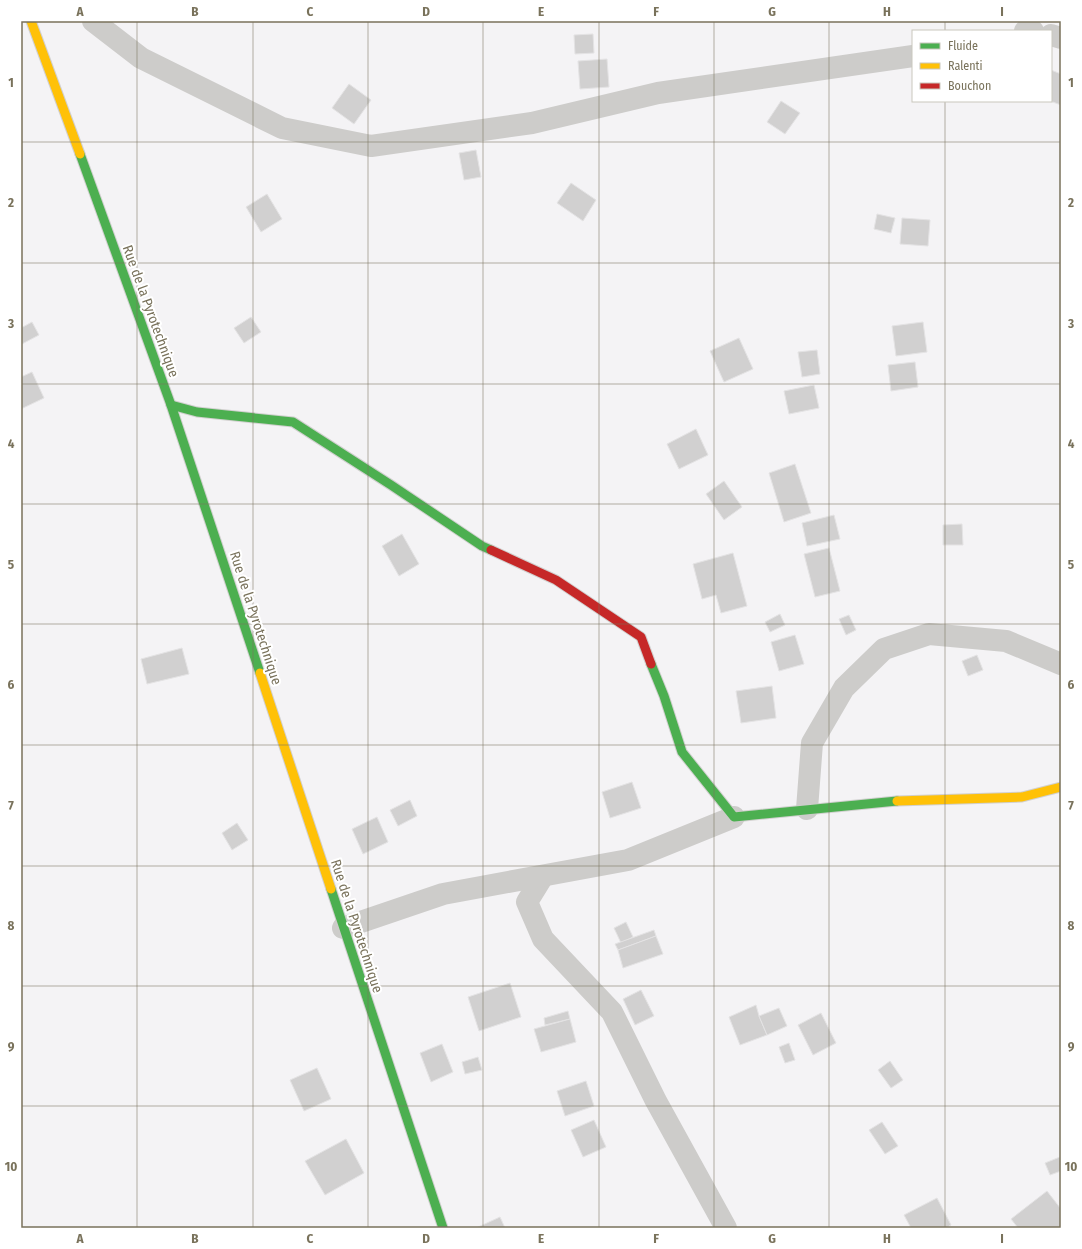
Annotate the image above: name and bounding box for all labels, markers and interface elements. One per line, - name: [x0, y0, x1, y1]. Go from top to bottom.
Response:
- text: A: [75, 4, 84, 19]
- text: B: [191, 4, 199, 19]
- text: C: [307, 4, 314, 19]
- text: D: [422, 4, 430, 19]
- text: E: [538, 4, 544, 19]
- text: F: [653, 4, 659, 19]
- text: G: [768, 4, 776, 19]
- text: H: [883, 4, 891, 19]
- text: I: [1000, 4, 1004, 19]
- legend: [912, 30, 1052, 102]
- text: Fluide: [948, 39, 978, 53]
- text: Ralenti: [948, 59, 983, 73]
- text: 1: [8, 75, 14, 90]
- text: 1: [1068, 75, 1074, 90]
- text: Bouchon: [948, 79, 991, 93]
- text: 2: [7, 195, 14, 210]
- text: 2: [1067, 195, 1074, 210]
- street label: Rue de la Pyrotechnique: [119, 243, 182, 380]
- text: 3: [7, 316, 14, 331]
- text: 3: [1067, 316, 1074, 331]
- text: 4: [8, 436, 15, 451]
- text: 4: [1068, 436, 1075, 451]
- street label: Rue de la Pyrotechnique: [226, 549, 285, 687]
- text: 5: [8, 557, 14, 572]
- text: 5: [1068, 557, 1074, 572]
- text: 6: [8, 677, 15, 692]
- text: 6: [1068, 677, 1075, 692]
- text: 7: [8, 798, 14, 813]
- text: 7: [1068, 798, 1074, 813]
- street label: Rue de la Pyrotechnique: [327, 857, 386, 995]
- text: 8: [8, 918, 15, 933]
- text: 8: [1068, 918, 1075, 933]
- text: 9: [8, 1039, 15, 1054]
- text: 9: [1068, 1039, 1075, 1054]
- text: 10: [5, 1159, 17, 1174]
- text: 10: [1065, 1159, 1077, 1174]
- text: A: [75, 1231, 84, 1246]
- text: B: [191, 1231, 199, 1246]
- text: C: [307, 1231, 314, 1246]
- text: D: [422, 1231, 430, 1246]
- text: E: [538, 1231, 544, 1246]
- text: F: [653, 1231, 659, 1246]
- text: G: [768, 1231, 776, 1246]
- text: H: [883, 1231, 891, 1246]
- text: I: [1000, 1231, 1004, 1246]

